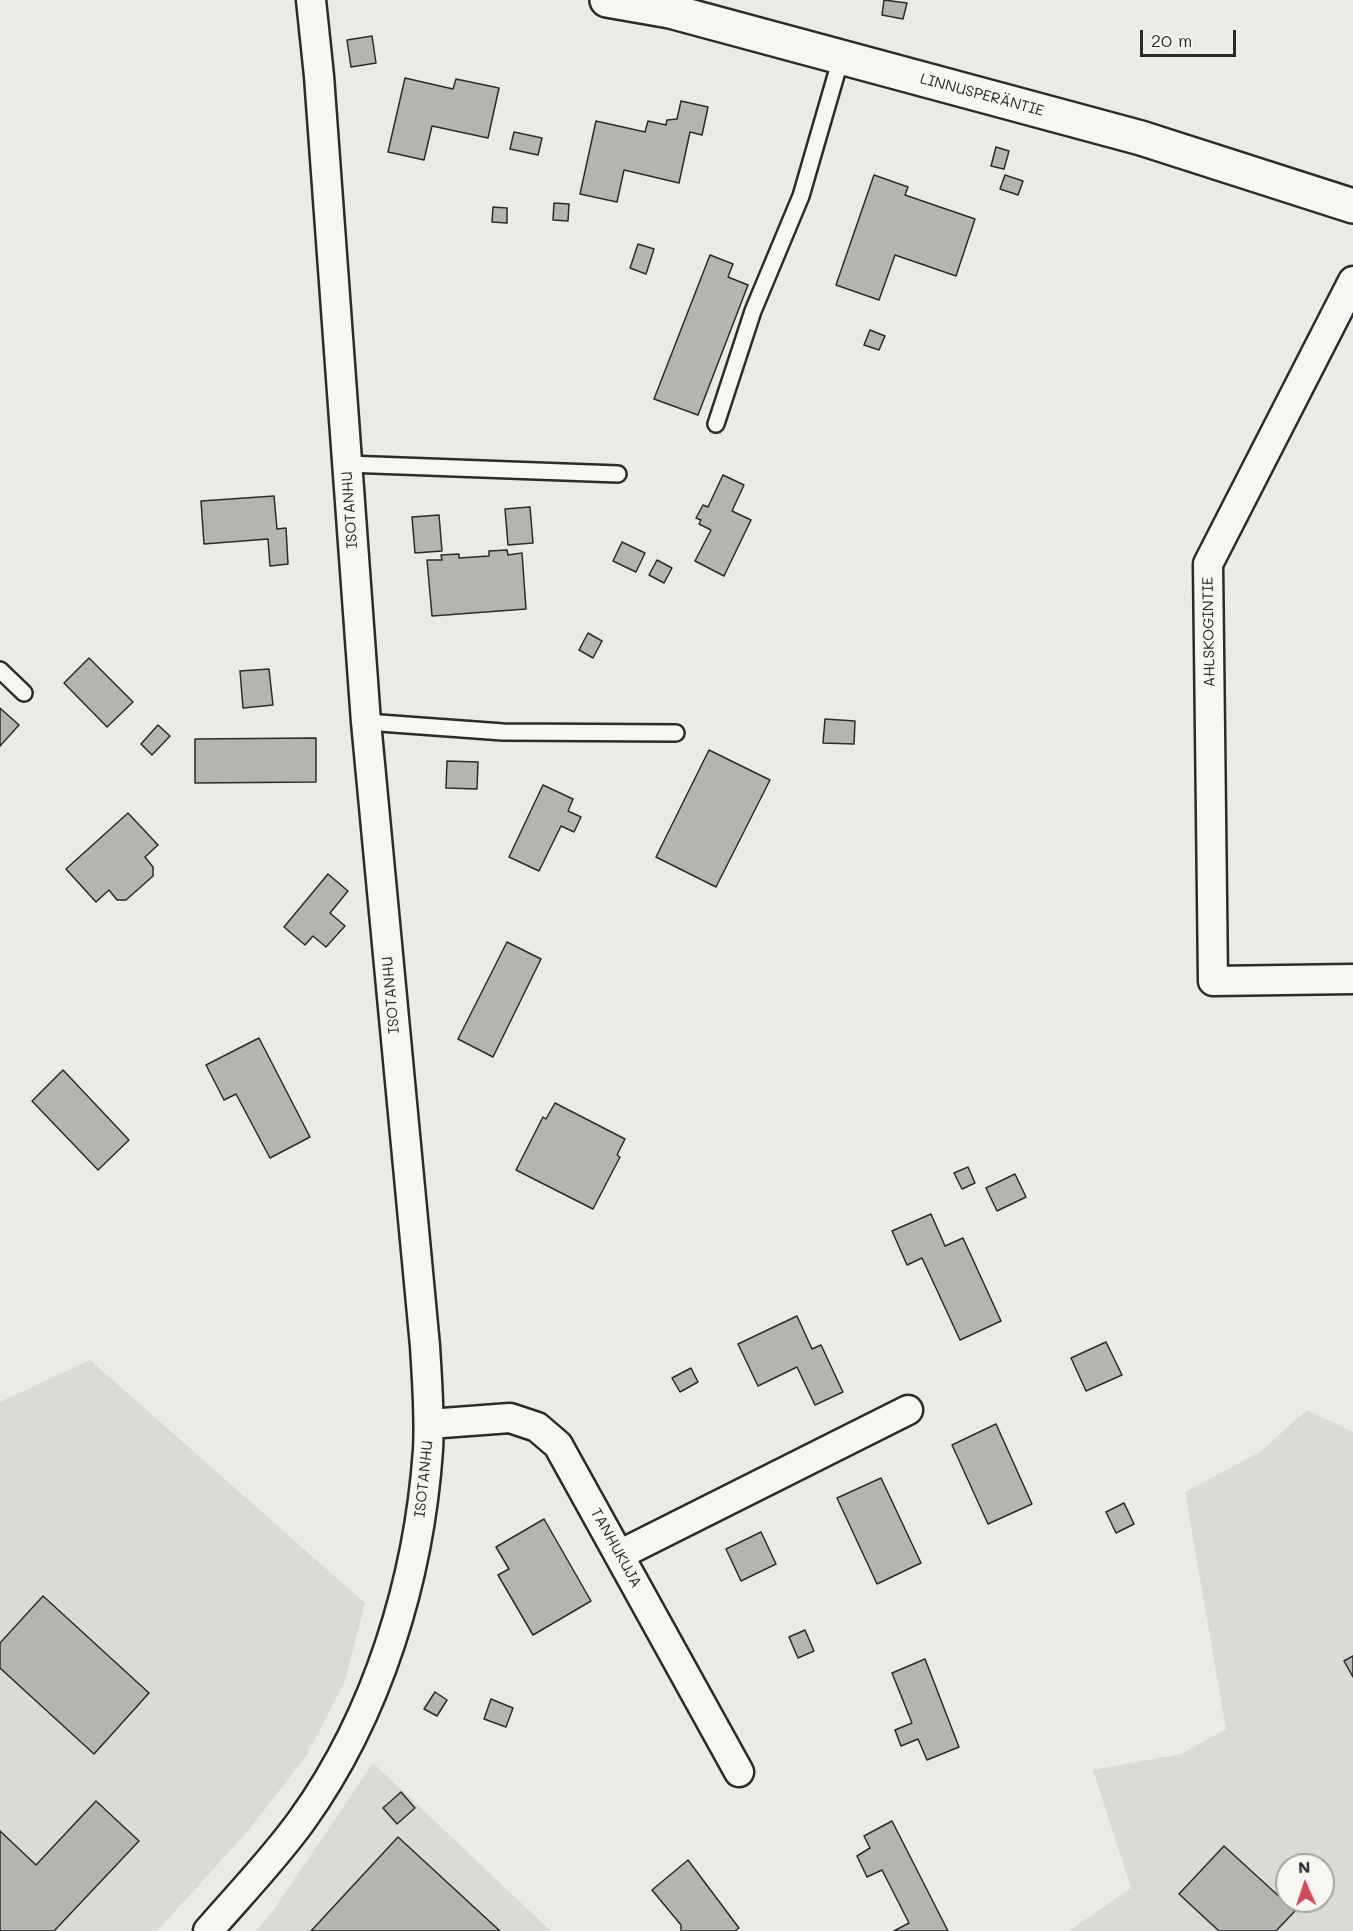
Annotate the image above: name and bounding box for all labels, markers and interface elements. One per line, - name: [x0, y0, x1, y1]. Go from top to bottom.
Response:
- scale bar: [1143, 18, 1239, 56]
- text: 20 m: [1151, 28, 1192, 52]
- street label: LINNUSPERÄNTIE: [918, 70, 1046, 120]
- street label: ISOTANHU: [338, 471, 362, 549]
- street label: AHLSKOGINTIE: [1199, 577, 1219, 687]
- street label: ISOTANHU: [379, 956, 403, 1034]
- street label: ISOTANHU: [411, 1440, 437, 1518]
- street label: TANHUKUJA: [587, 1505, 645, 1591]
- north arrow: [1275, 1853, 1335, 1913]
- text: N: [1298, 1856, 1311, 1877]

